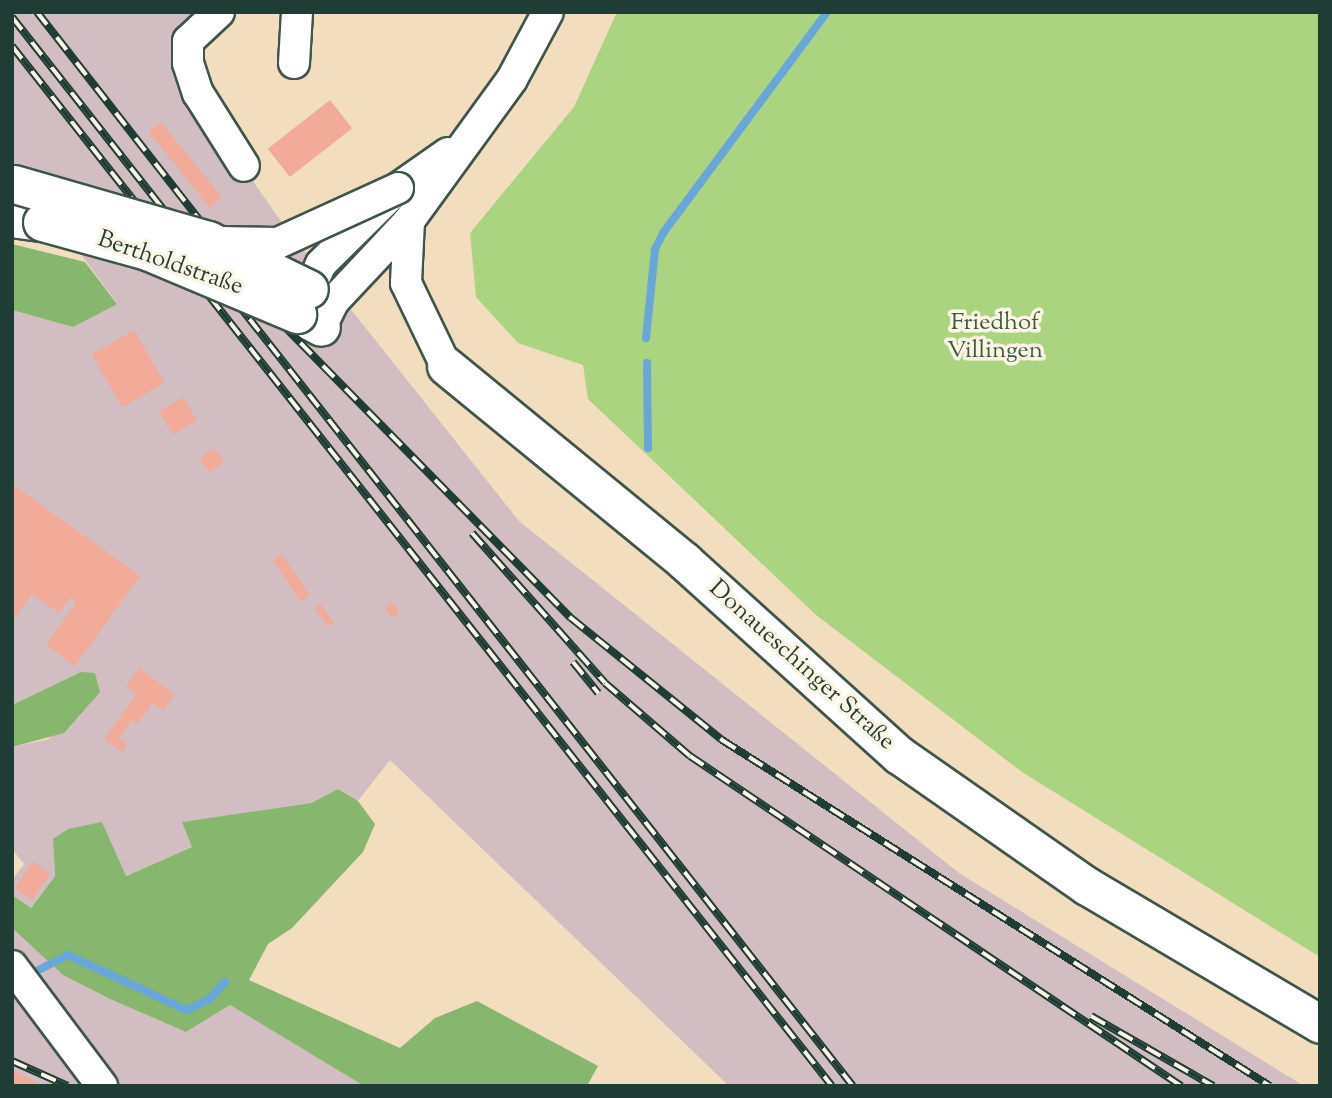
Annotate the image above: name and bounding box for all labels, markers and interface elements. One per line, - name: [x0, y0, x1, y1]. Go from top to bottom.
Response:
- street label: Bertholdstraße: [93, 226, 247, 302]
- park label: Friedhof Villingen: [947, 310, 1043, 366]
- street label: Donaueschinger Straße: [702, 575, 900, 757]

